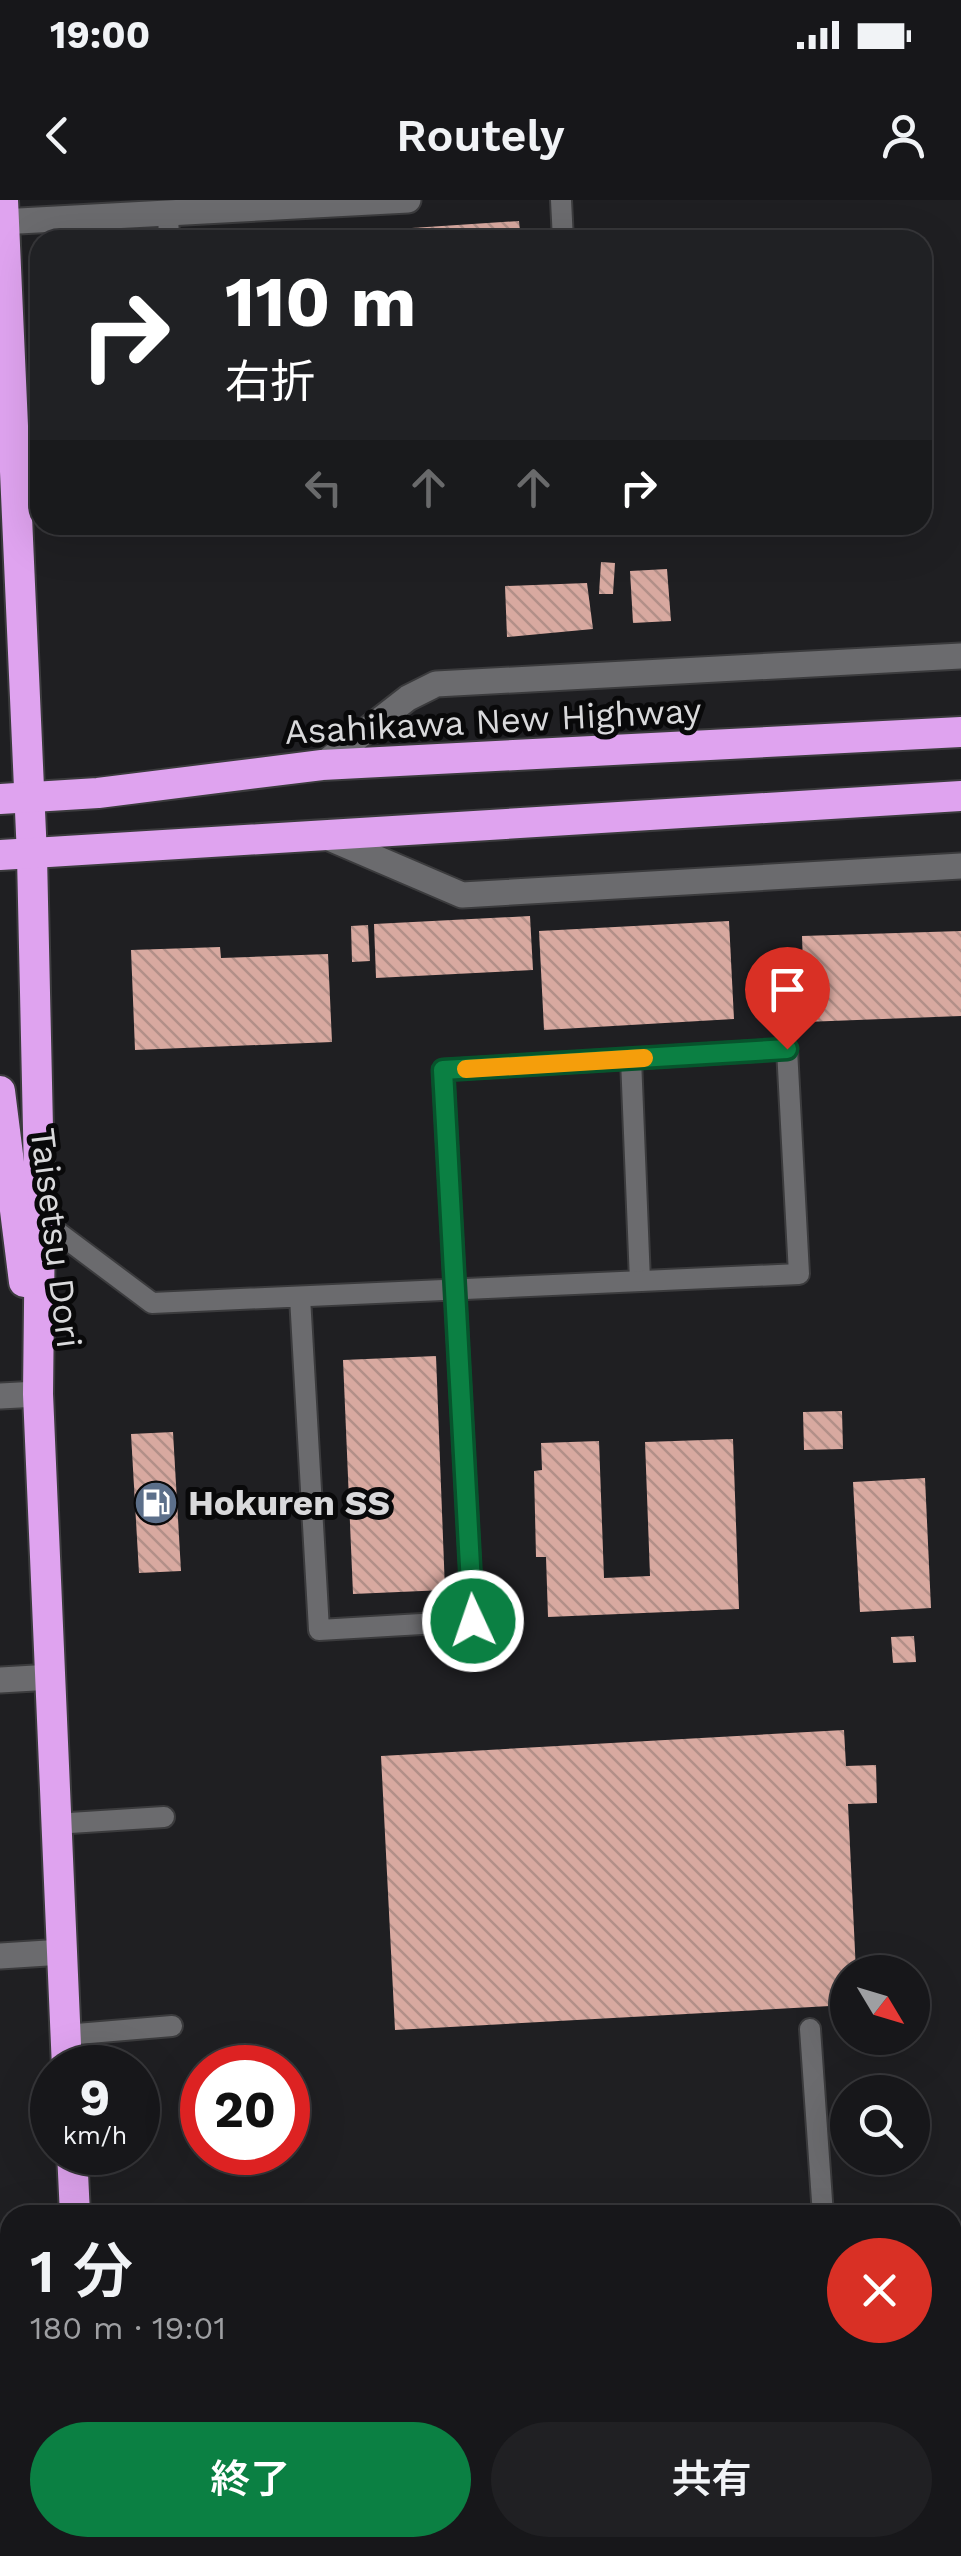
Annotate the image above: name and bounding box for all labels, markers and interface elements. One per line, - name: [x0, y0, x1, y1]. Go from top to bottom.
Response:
- text: 19:00: [50, 13, 150, 57]
- icon: back: [30, 108, 85, 163]
- icon: person: [876, 108, 931, 163]
- text: Routely: [396, 109, 565, 162]
- text: 110 m: [225, 261, 416, 343]
- icon: right: [60, 270, 190, 400]
- text: 右折: [225, 355, 315, 408]
- icon: left: [296, 460, 351, 515]
- icon: ahead: [401, 460, 456, 515]
- icon: ahead: [506, 460, 561, 515]
- icon: right: [611, 460, 666, 515]
- street label: Asahikawa New Highway: [284, 689, 702, 753]
- pin: [745, 947, 830, 1050]
- icon: arrive: [760, 962, 815, 1017]
- street label: Taisetsu Dori: [22, 1126, 90, 1350]
- fuel station icon: Hokuren SS: [133, 1480, 179, 1526]
- place label: Hokuren SS: [188, 1482, 390, 1524]
- position arrow: [421, 1569, 525, 1673]
- north arrow: [830, 1955, 930, 2055]
- map controls: [830, 1955, 930, 2175]
- speed limit sign: 20: [180, 2045, 310, 2175]
- text: 9: [80, 2068, 110, 2127]
- button: search: [830, 2075, 930, 2175]
- text: km/h: [63, 2121, 127, 2150]
- text: 1 分: [30, 2236, 133, 2307]
- button: close: [827, 2238, 932, 2343]
- text: 180 m · 19:01: [30, 2309, 226, 2347]
- button: 終了: [30, 2422, 471, 2537]
- button: 共有: [491, 2422, 932, 2537]

